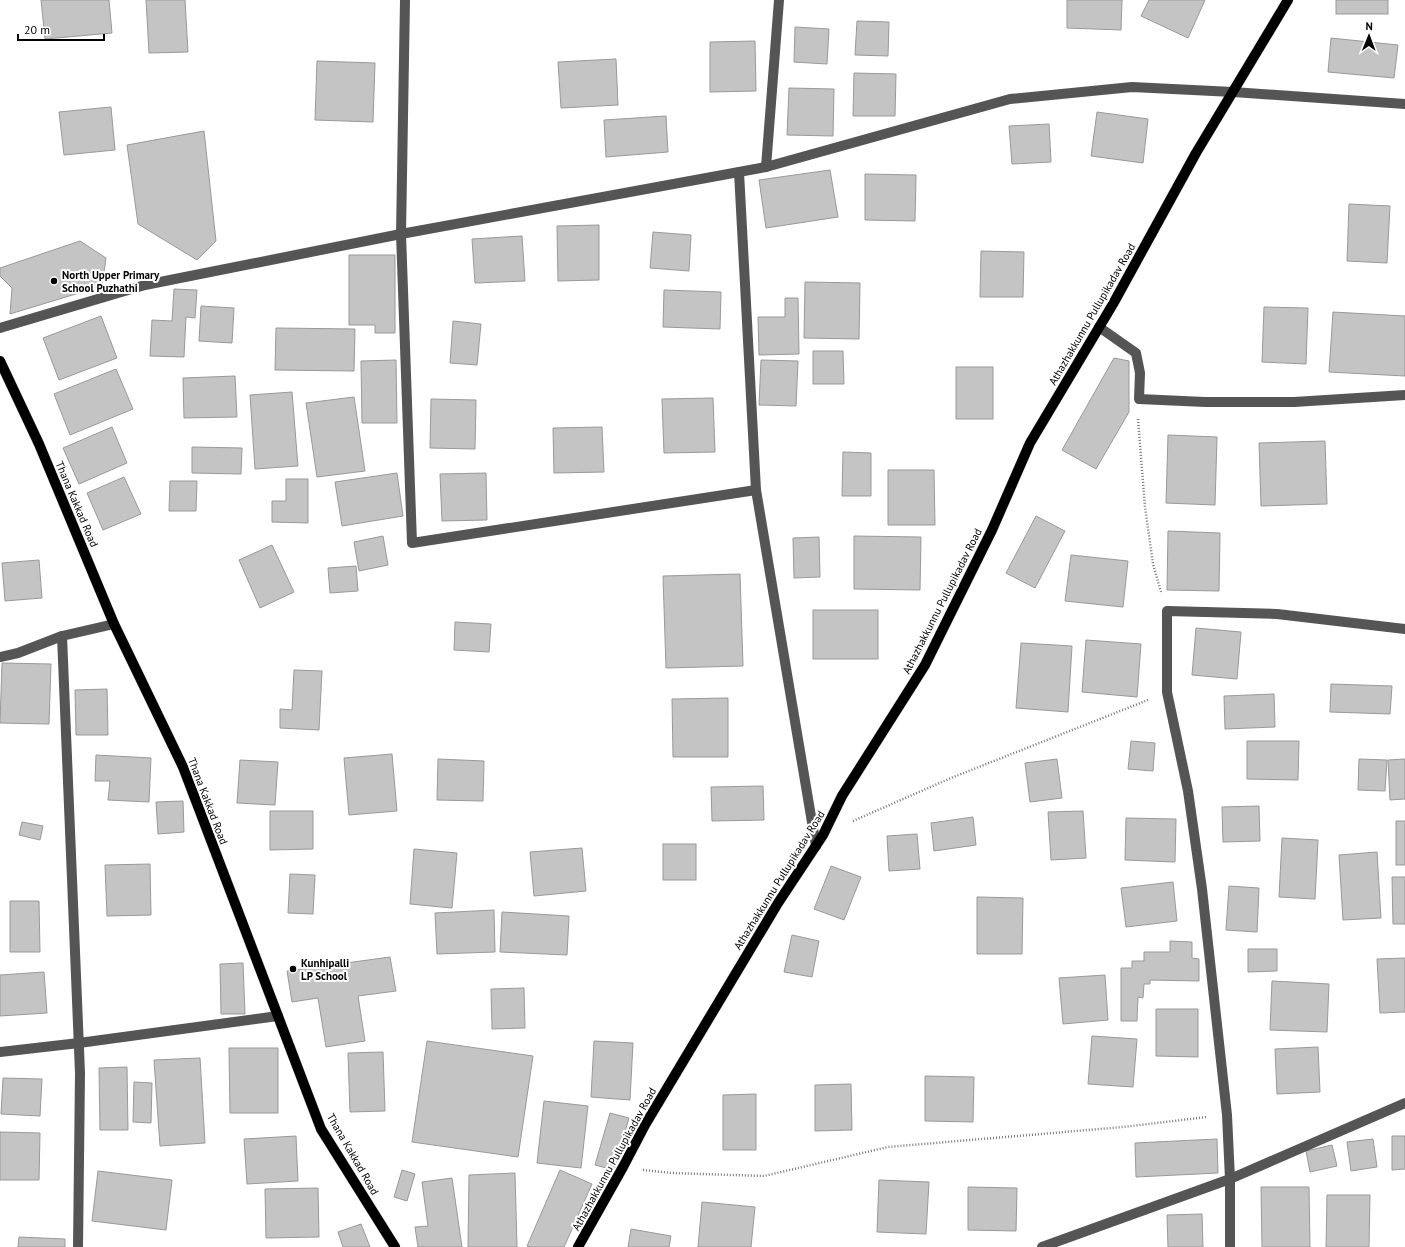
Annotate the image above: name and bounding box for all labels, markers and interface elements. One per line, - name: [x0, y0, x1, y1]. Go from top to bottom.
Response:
- scale bar: [18, 16, 104, 42]
- north arrow: [1349, 16, 1389, 56]
- text: N: [1365, 19, 1373, 33]
- text: 20 m: [24, 22, 50, 37]
- street label: Athazhakkunnu Pullupikadav Road: [1046, 241, 1138, 387]
- place label: North Upper Primary School Puzhathi: [62, 268, 160, 295]
- marker: North Upper Primary School Puzhathi: [49, 276, 59, 286]
- street label: Thana Kakkad Road: [53, 459, 101, 549]
- street label: Athazhakkunnu Pullupikadav Road: [899, 526, 985, 676]
- street label: Thana Kakkad Road: [185, 756, 231, 847]
- street label: Athazhakkunnu Pullupikadav Road: [730, 808, 828, 952]
- place label: Kunhipalli LP School: [301, 956, 349, 983]
- marker: Kunhipalli LP School: [288, 964, 298, 974]
- street label: Athazhakkunnu Pullupikadav Road: [569, 1085, 659, 1233]
- street label: Thana Kakkad Road: [324, 1111, 382, 1197]

